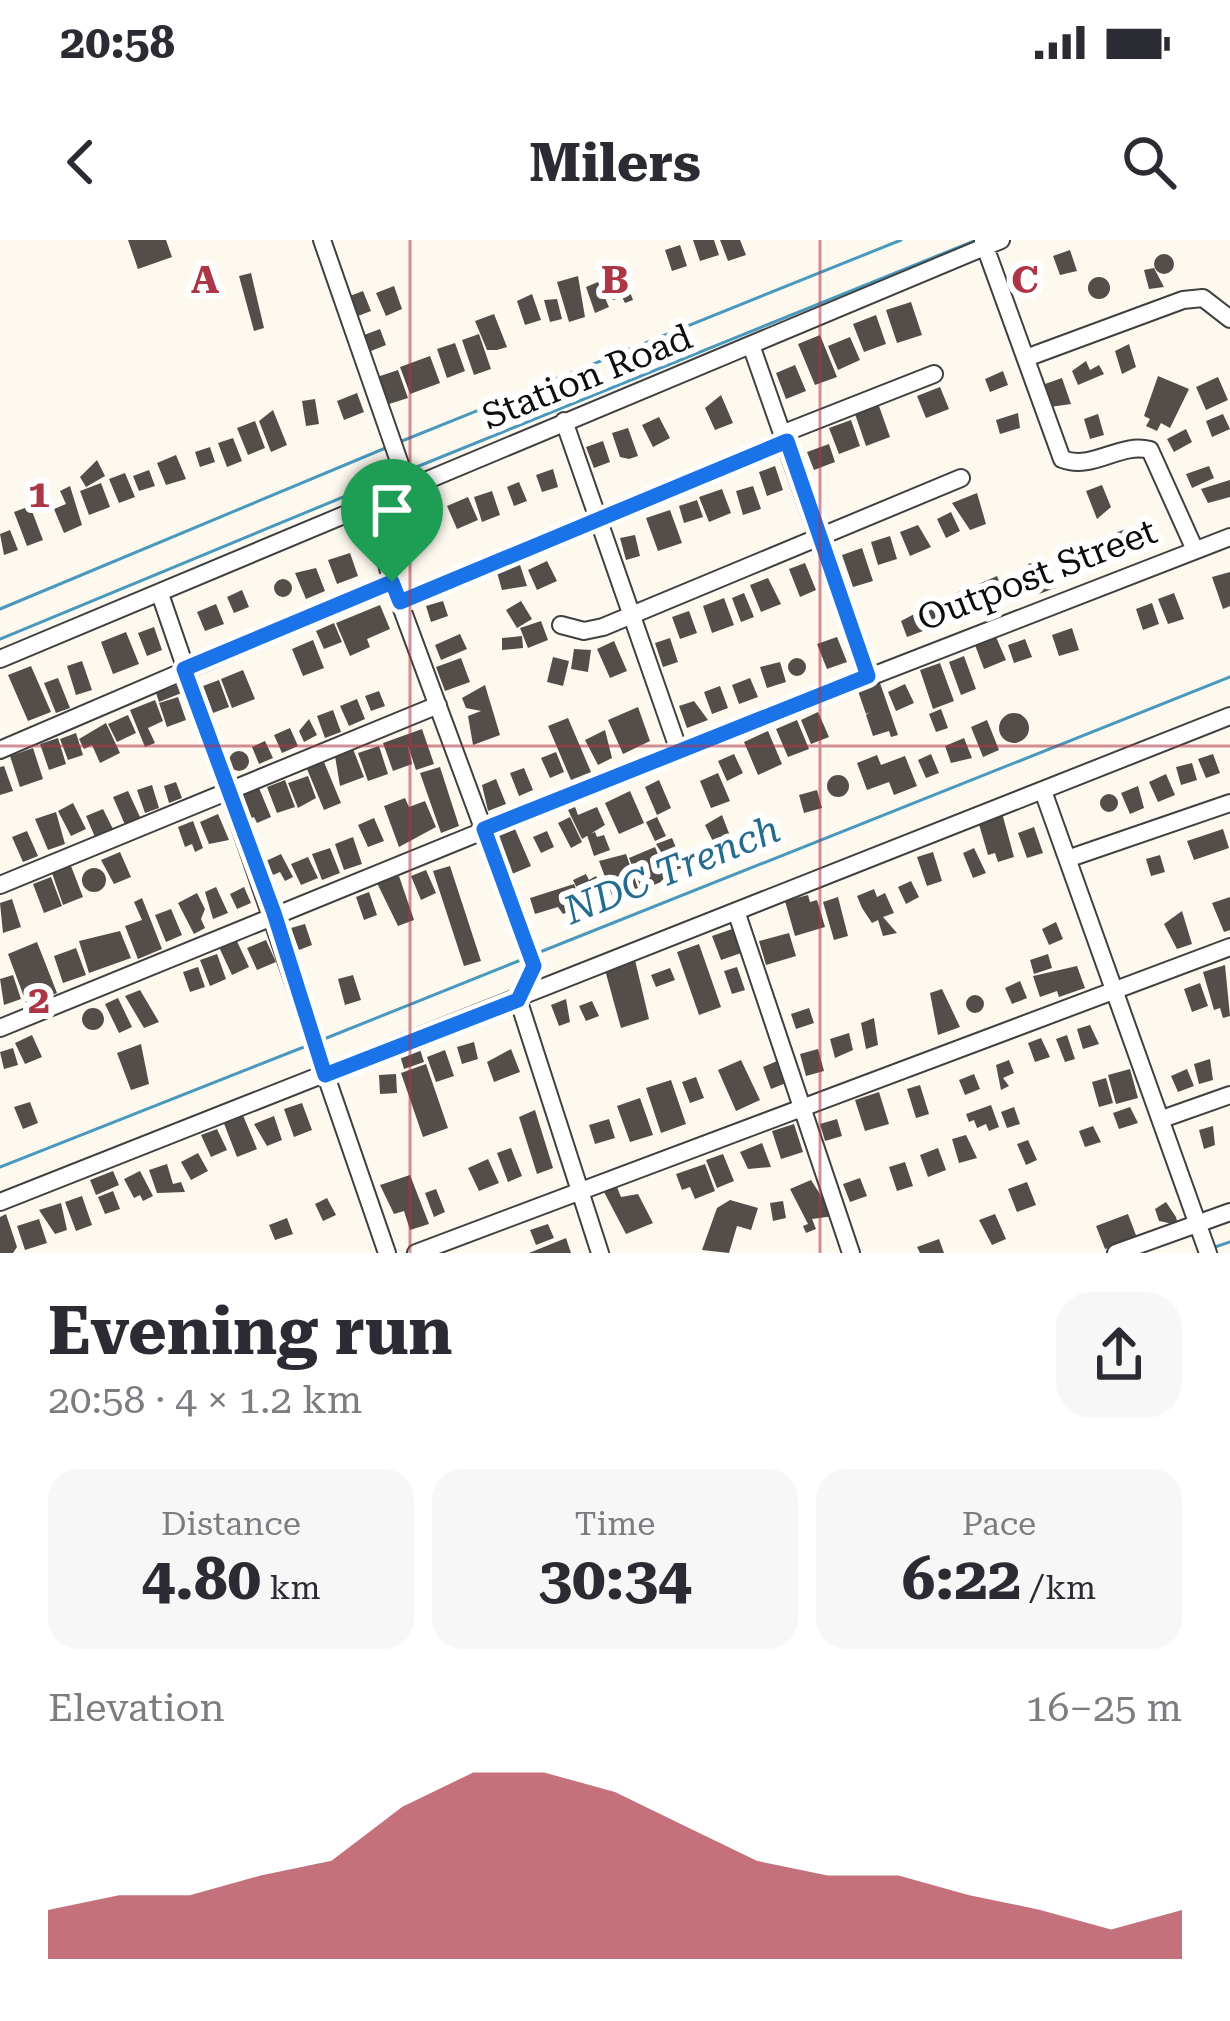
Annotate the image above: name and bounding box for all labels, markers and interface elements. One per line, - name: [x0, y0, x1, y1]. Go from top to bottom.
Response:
- text: 20:58: [60, 16, 175, 69]
- icon: back: [48, 129, 114, 195]
- icon: search: [1116, 129, 1182, 195]
- text: Milers: [529, 131, 701, 194]
- text: A: [191, 257, 219, 303]
- text: B: [601, 257, 629, 303]
- text: C: [1011, 257, 1039, 303]
- street label: Station Road: [476, 316, 698, 438]
- pin: [341, 459, 443, 582]
- text: 1: [28, 471, 50, 517]
- icon: arrive: [359, 477, 425, 543]
- street label: Outpost Street: [911, 510, 1163, 640]
- water label: NDC Trench: [557, 806, 787, 934]
- text: 2: [28, 977, 50, 1023]
- button: share: [1056, 1292, 1182, 1418]
- text: Evening run: [48, 1293, 453, 1370]
- text: 20:58 · 4 × 1.2 km: [48, 1377, 362, 1423]
- text: Distance: [161, 1504, 301, 1543]
- text: Time: [575, 1504, 655, 1543]
- text: Pace: [962, 1504, 1036, 1543]
- text: 4.80: [141, 1543, 261, 1614]
- text: 30:34: [538, 1543, 692, 1614]
- text: 6:22: [902, 1543, 1021, 1614]
- text: km: [261, 1568, 321, 1607]
- text: /km: [1021, 1568, 1096, 1607]
- text: Elevation: [48, 1685, 225, 1731]
- text: 16–25 m: [1026, 1685, 1182, 1731]

